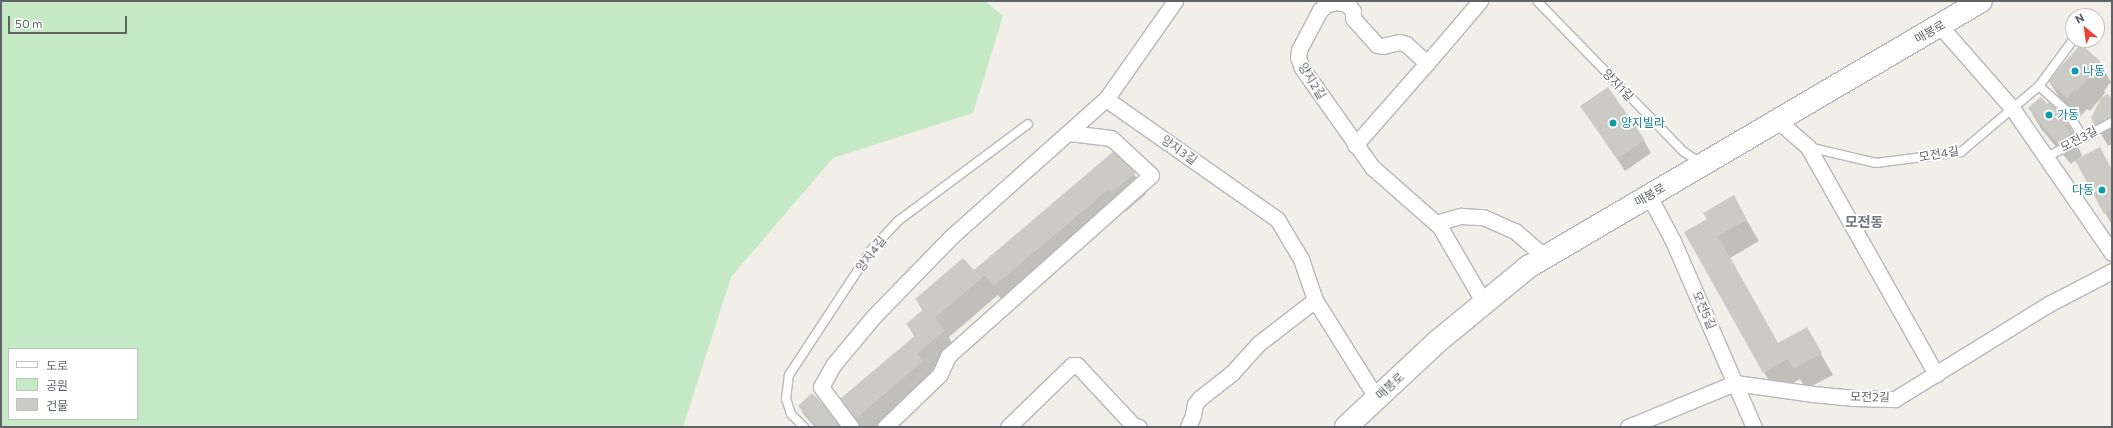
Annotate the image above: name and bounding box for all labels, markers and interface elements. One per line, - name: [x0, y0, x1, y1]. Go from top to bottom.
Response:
- scale bar: [10, 8, 129, 34]
- north arrow: [2065, 8, 2105, 48]
- text: N: [2073, 10, 2086, 26]
- text: 50 m: [15, 16, 43, 30]
- street label: 매봉로: [1912, 17, 1948, 47]
- street label: 양지2길: [1295, 60, 1329, 102]
- place label: 나동: [2083, 64, 2105, 78]
- street label: 양지1길: [1600, 66, 1636, 104]
- marker: 나동: [2070, 66, 2080, 76]
- place label: 가동: [2057, 108, 2079, 122]
- marker: 가동: [2044, 110, 2054, 120]
- place label: 양지빌라: [1621, 116, 1665, 130]
- marker: 양지빌라: [1608, 118, 1618, 128]
- street label: 모전3길: [2058, 123, 2100, 155]
- street label: 양지3길: [1159, 133, 1199, 167]
- street label: 모전4길: [1918, 143, 1960, 165]
- street label: 매봉로: [1632, 180, 1668, 210]
- place label: 다동: [2072, 183, 2094, 197]
- marker: 다동: [2097, 185, 2107, 195]
- district label: 모전동: [1845, 214, 1883, 230]
- street label: 양지4길: [853, 234, 889, 274]
- street label: 모전5길: [1689, 289, 1719, 331]
- legend: [8, 348, 138, 420]
- text: 도로: [46, 358, 68, 372]
- street label: 매봉로: [1373, 369, 1407, 403]
- text: 공원: [46, 378, 68, 392]
- street label: 모전2길: [1850, 389, 1890, 405]
- text: 건물: [46, 398, 68, 412]

